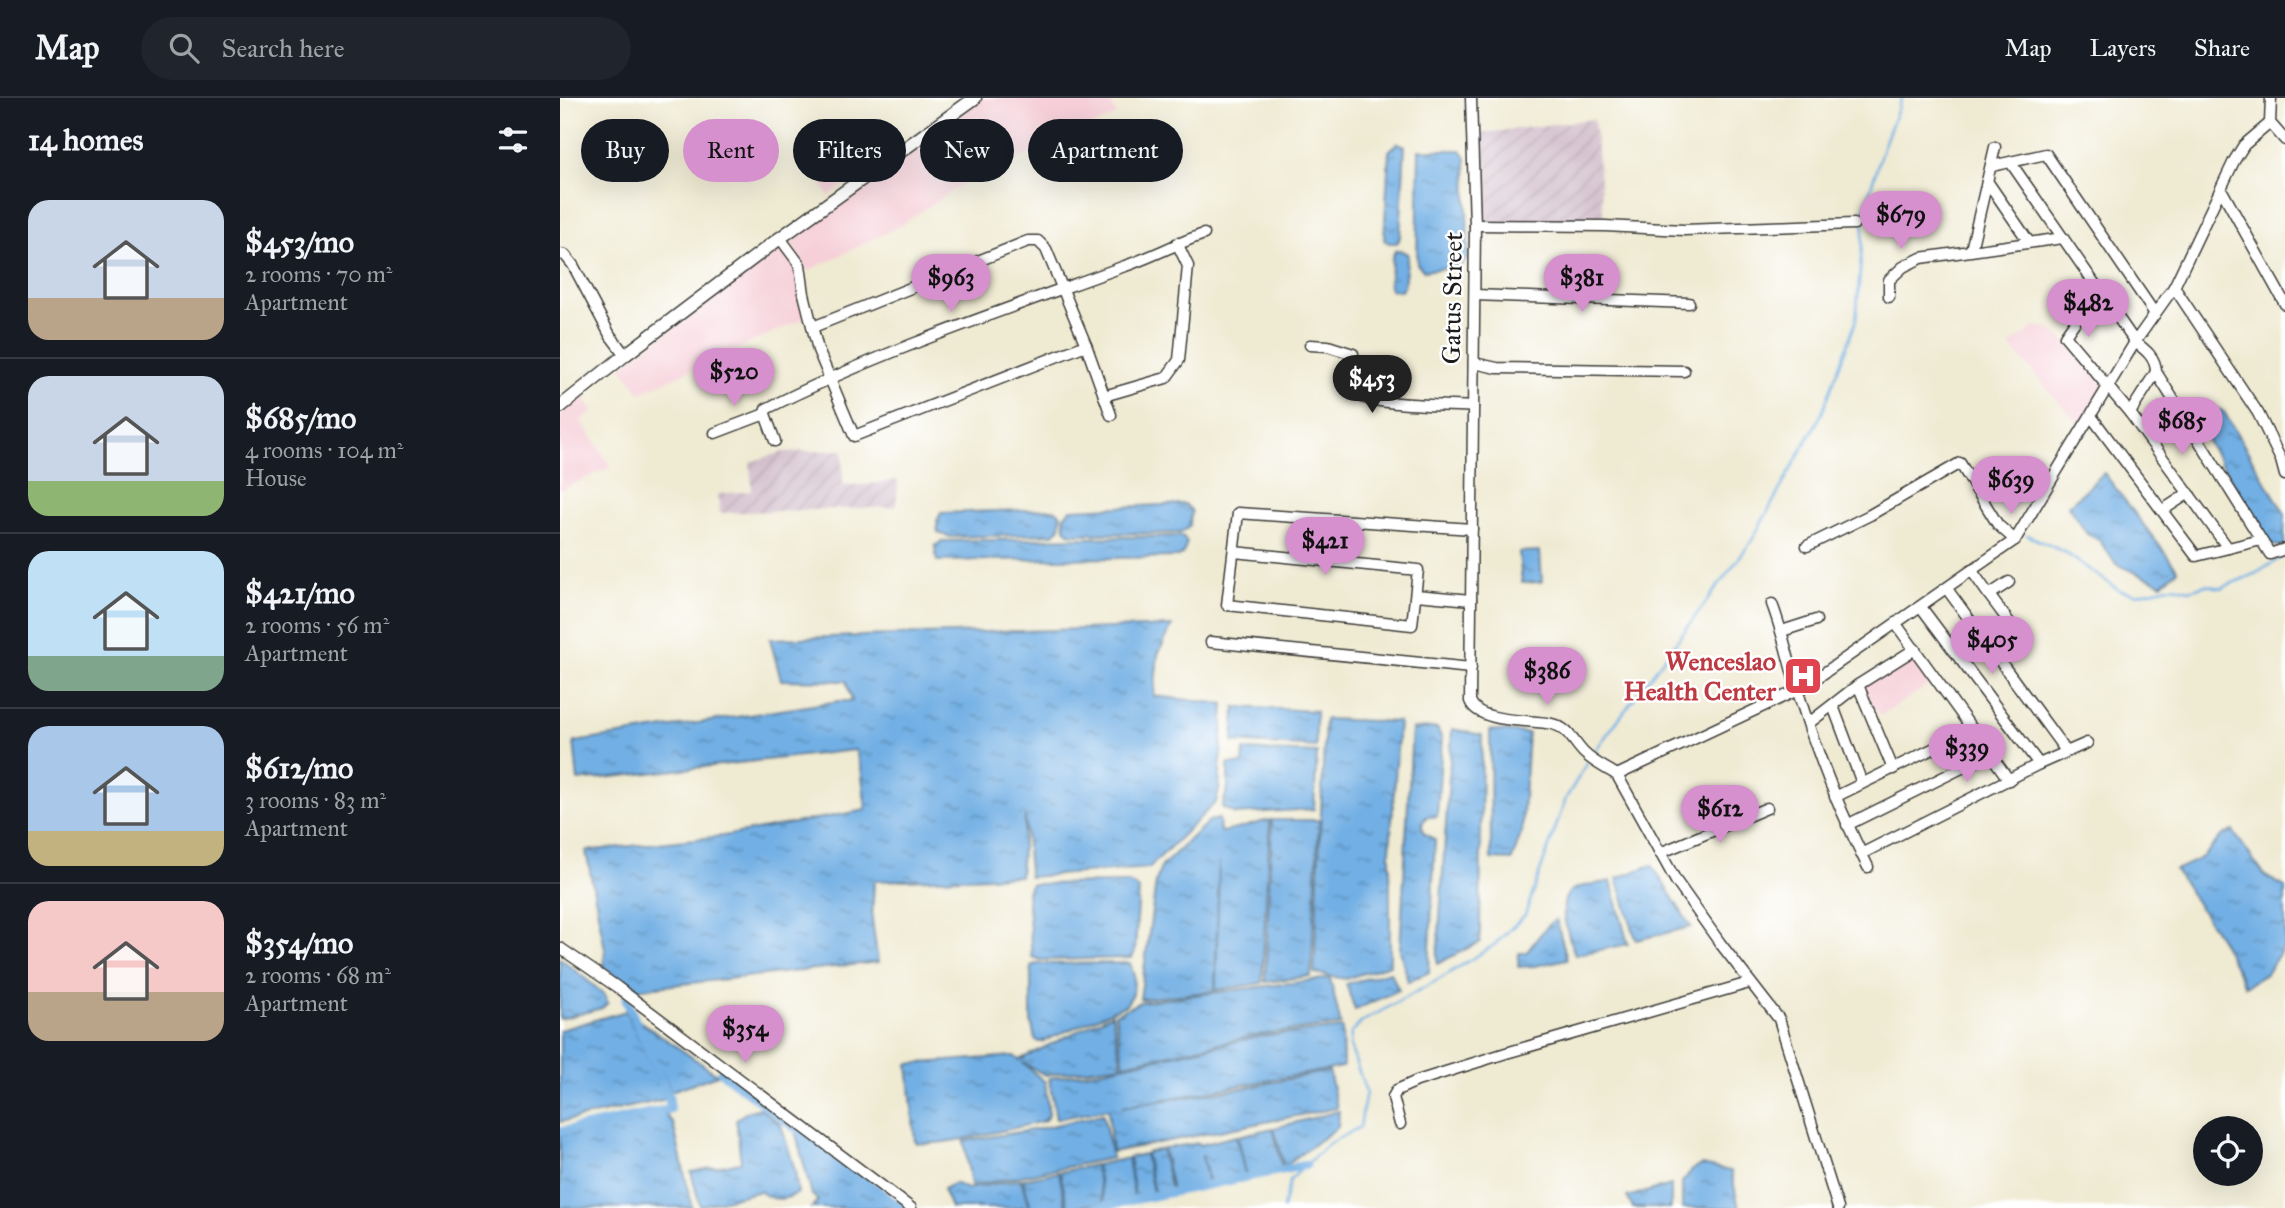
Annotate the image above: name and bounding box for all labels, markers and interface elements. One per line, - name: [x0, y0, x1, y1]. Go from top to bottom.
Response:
- search box: [141, 17, 631, 80]
- text: Map: [35, 28, 99, 68]
- icon: search: [165, 29, 203, 67]
- text: Search here: [221, 32, 345, 64]
- text: Map: [2005, 33, 2052, 63]
- text: Layers: [2090, 33, 2156, 63]
- text: Share: [2194, 33, 2250, 63]
- chip: Buy: [581, 119, 669, 182]
- chip: Rent: [683, 119, 779, 182]
- chip: Filters: [793, 119, 906, 182]
- chip: New: [920, 119, 1014, 182]
- chip: Apartment: [1028, 119, 1183, 182]
- icon: filters: [494, 121, 532, 159]
- text: 14 homes: [28, 122, 143, 158]
- pin: $679: [1860, 192, 1942, 251]
- text: $679: [1876, 200, 1926, 228]
- text: $453/mo: [245, 224, 354, 260]
- icon: home: [84, 228, 168, 312]
- street label: Gatus Street: [1435, 231, 1469, 365]
- pin: $963: [910, 254, 992, 314]
- pin: $381: [1541, 254, 1623, 314]
- text: 2 rooms · 70 m²: [245, 260, 393, 288]
- text: $963: [927, 263, 975, 291]
- text: $381: [1560, 263, 1604, 291]
- pin: $482: [2047, 280, 2129, 339]
- text: Apartment: [245, 288, 348, 316]
- text: $482: [2063, 288, 2113, 316]
- pin: $520: [693, 348, 775, 408]
- pin: $453: [1331, 356, 1413, 415]
- text: $520: [709, 357, 759, 385]
- text: $453: [1349, 364, 1395, 392]
- pin: $685: [2141, 398, 2223, 457]
- text: $685/mo: [245, 400, 356, 436]
- icon: home: [84, 404, 168, 488]
- text: $685: [2158, 406, 2206, 434]
- text: 4 rooms · 104 m²: [245, 436, 404, 464]
- pin: $639: [1970, 456, 2052, 516]
- text: House: [245, 464, 307, 492]
- text: $639: [1987, 465, 2035, 493]
- pin: $421: [1284, 518, 1366, 577]
- text: $421: [1301, 526, 1349, 554]
- text: $421/mo: [245, 575, 355, 611]
- icon: home: [84, 579, 168, 663]
- text: 2 rooms · 56 m²: [245, 611, 389, 639]
- pin: $405: [1951, 616, 2033, 676]
- text: $405: [1967, 625, 2017, 653]
- text: Apartment: [245, 639, 348, 667]
- place label: Wenceslao Health Center: [1624, 645, 1777, 707]
- pin: $386: [1506, 648, 1588, 707]
- hospital icon: Wenceslao Health Center: [1782, 655, 1824, 697]
- text: $386: [1523, 656, 1571, 684]
- pin: $339: [1926, 724, 2008, 784]
- text: $339: [1945, 733, 1989, 761]
- text: $612/mo: [245, 750, 353, 786]
- icon: home: [84, 754, 168, 838]
- text: 3 rooms · 83 m²: [245, 786, 386, 814]
- pin: $612: [1679, 786, 1761, 845]
- text: $612: [1697, 794, 1743, 822]
- text: Apartment: [245, 814, 348, 842]
- text: $354/mo: [245, 925, 353, 961]
- icon: home: [84, 929, 168, 1013]
- text: 2 rooms · 68 m²: [245, 961, 391, 989]
- text: Apartment: [245, 989, 348, 1017]
- pin: $354: [704, 1006, 786, 1065]
- text: $354: [722, 1014, 768, 1042]
- map controls: [2193, 1116, 2263, 1186]
- button: locate: [2193, 1116, 2263, 1186]

